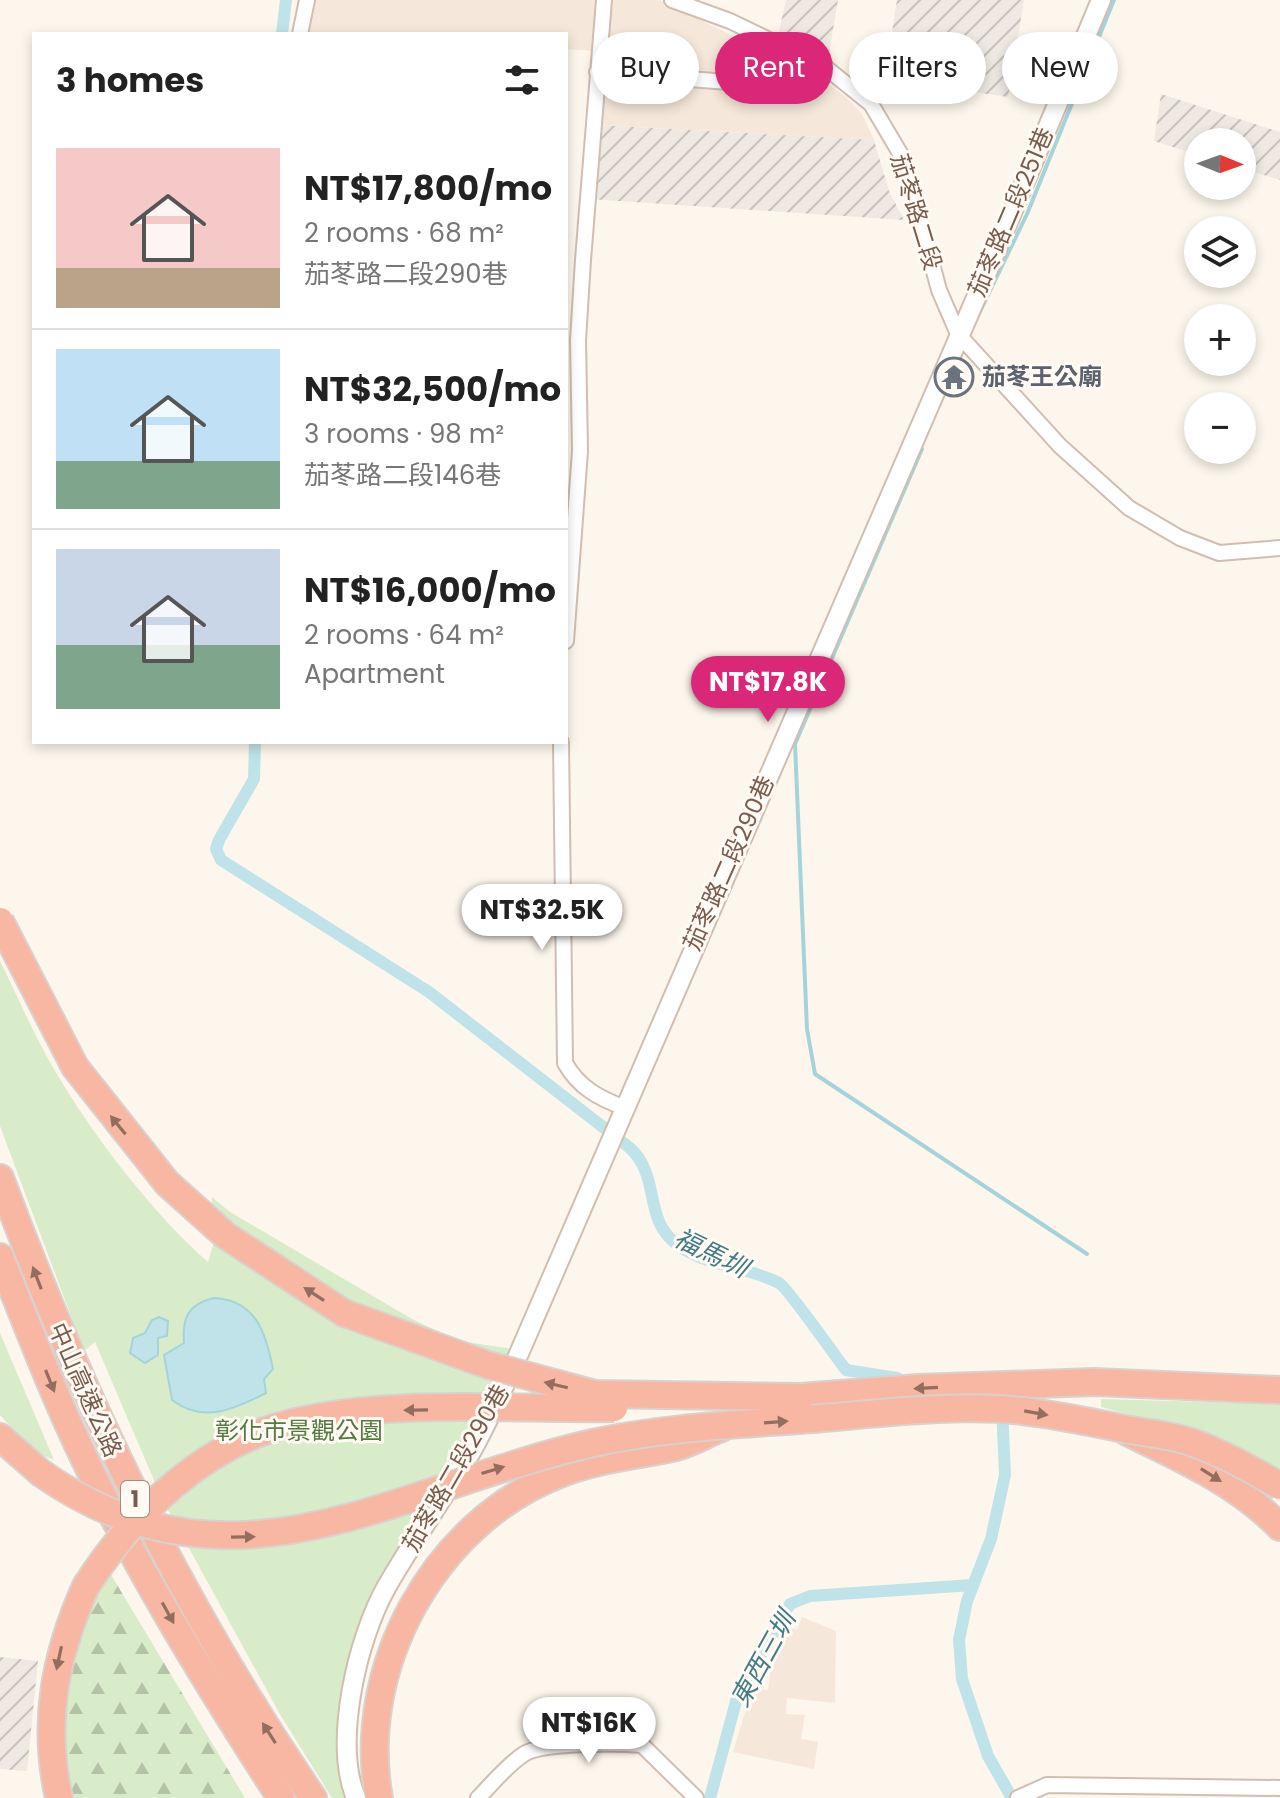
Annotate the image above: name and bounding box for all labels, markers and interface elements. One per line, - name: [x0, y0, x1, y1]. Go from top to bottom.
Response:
- chip: Buy: [592, 32, 699, 104]
- chip: Rent: [715, 32, 833, 104]
- chip: Filters: [849, 32, 986, 104]
- chip: New: [1002, 32, 1118, 104]
- text: 3 homes: [56, 56, 204, 104]
- icon: filters: [500, 58, 544, 102]
- street label: 茄苳路二段251巷: [960, 122, 1061, 301]
- north arrow: [1184, 128, 1256, 200]
- map controls: [1184, 128, 1256, 464]
- street label: 茄苳路二段: [883, 150, 950, 274]
- text: NT$17,800/mo: [304, 164, 552, 212]
- icon: home: [120, 180, 216, 276]
- text: 2 rooms · 68 m²: [304, 215, 504, 251]
- button: layers: [1184, 216, 1256, 288]
- text: 茄苳路二段290巷: [304, 256, 508, 292]
- button: +: [1184, 304, 1256, 376]
- temple icon: 茄苳王公廟: [933, 356, 975, 398]
- place label: 茄苳王公廟: [982, 360, 1102, 393]
- text: NT$32,500/mo: [304, 365, 561, 413]
- icon: home: [120, 381, 216, 477]
- button: −: [1184, 392, 1256, 464]
- text: 3 rooms · 98 m²: [304, 416, 504, 452]
- text: 茄苳路二段146巷: [304, 457, 501, 493]
- text: NT$16,000/mo: [304, 566, 556, 614]
- icon: home: [120, 581, 216, 677]
- text: 2 rooms · 64 m²: [304, 617, 504, 653]
- text: Apartment: [304, 656, 445, 692]
- pin: NT$17.8K: [685, 656, 851, 724]
- text: NT$17.8K: [709, 664, 827, 700]
- street label: 茄苳路二段290巷: [675, 770, 782, 955]
- pin: NT$32.5K: [459, 884, 625, 952]
- text: NT$32.5K: [480, 892, 604, 928]
- one-way arrow: [110, 1115, 127, 1135]
- water label: 福馬圳: [668, 1220, 758, 1288]
- one-way arrow: [30, 1266, 43, 1290]
- one-way arrow: [303, 1287, 325, 1301]
- street label: 中山高速公路: [41, 1317, 130, 1462]
- one-way arrow: [44, 1369, 57, 1393]
- street label: 茄苳路二段290巷: [394, 1378, 517, 1557]
- one-way arrow: [544, 1378, 569, 1391]
- one-way arrow: [913, 1381, 938, 1394]
- one-way arrow: [403, 1404, 428, 1416]
- one-way arrow: [1023, 1407, 1048, 1420]
- park label: 彰化市景觀公園: [215, 1414, 383, 1447]
- one-way arrow: [764, 1415, 789, 1428]
- one-way arrow: [482, 1463, 506, 1476]
- one-way arrow: [1200, 1467, 1222, 1481]
- road number: 1: [121, 1481, 149, 1517]
- one-way arrow: [231, 1530, 256, 1543]
- one-way arrow: [162, 1601, 175, 1624]
- water label: 東西三圳: [722, 1601, 806, 1713]
- one-way arrow: [52, 1646, 65, 1671]
- pin: NT$16K: [524, 1697, 654, 1765]
- text: NT$16K: [541, 1705, 637, 1741]
- one-way arrow: [262, 1723, 277, 1744]

